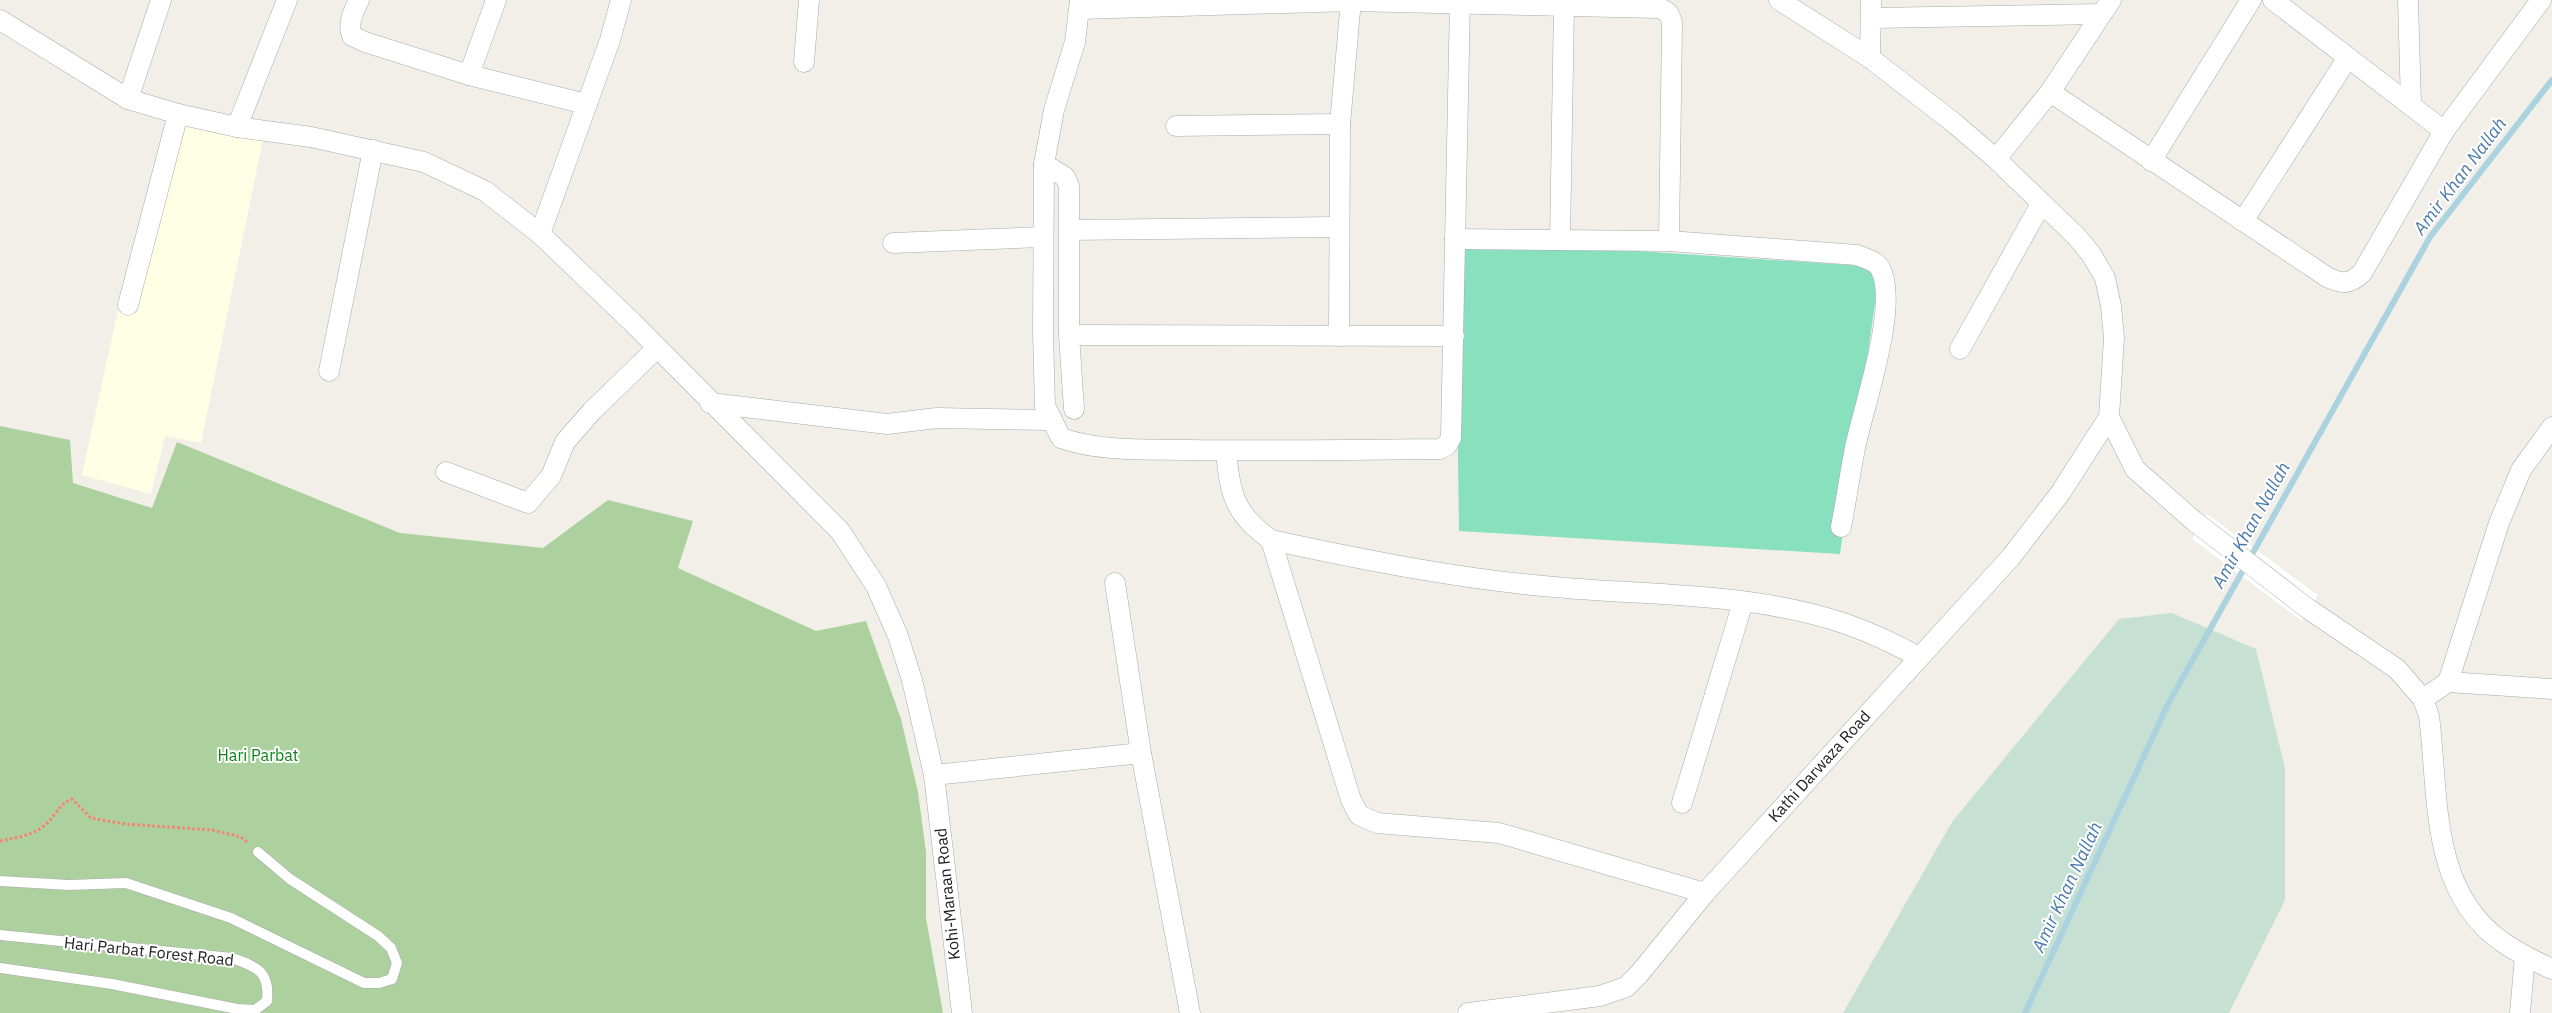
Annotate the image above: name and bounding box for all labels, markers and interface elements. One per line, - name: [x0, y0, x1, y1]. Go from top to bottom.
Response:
- water label: Amir Khan Nallah: [2407, 112, 2511, 240]
- water label: Amir Khan Nallah: [2206, 458, 2295, 593]
- street label: Kathi Darwaza Road: [1764, 706, 1874, 826]
- park label: Hari Parbat: [218, 745, 298, 765]
- water label: Amir Khan Nallah: [2026, 818, 2107, 956]
- street label: Kohi-Maraan Road: [930, 827, 964, 961]
- street label: Hari Parbat Forest Road: [63, 932, 235, 970]

